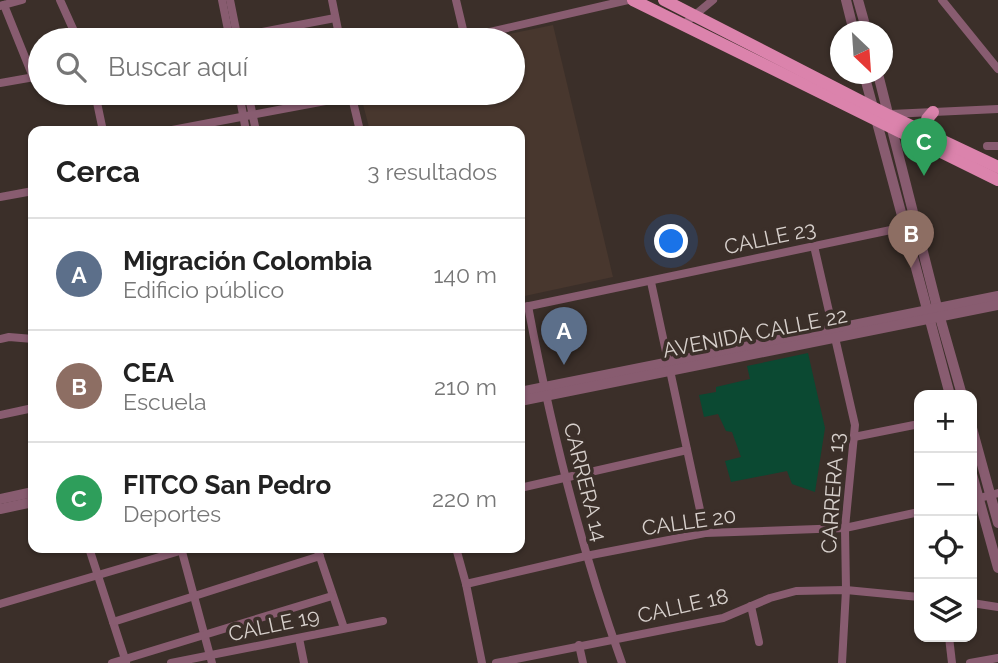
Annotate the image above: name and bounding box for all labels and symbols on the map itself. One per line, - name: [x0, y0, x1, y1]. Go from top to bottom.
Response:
- north arrow: [830, 21, 893, 84]
- pin: C: [901, 118, 947, 176]
- pin: B: [888, 210, 934, 268]
- street label: CALLE 23: [722, 216, 818, 259]
- your location: [654, 224, 688, 258]
- street label: AVENIDA CALLE 22: [660, 302, 849, 363]
- pin: A: [541, 307, 587, 365]
- street label: CARRERA 14: [559, 420, 612, 544]
- street label: CARRERA 13: [816, 432, 849, 554]
- street label: CALLE 20: [640, 503, 738, 540]
- street label: CALLE 18: [635, 583, 731, 628]
- street label: CALLE 19: [226, 603, 322, 646]

